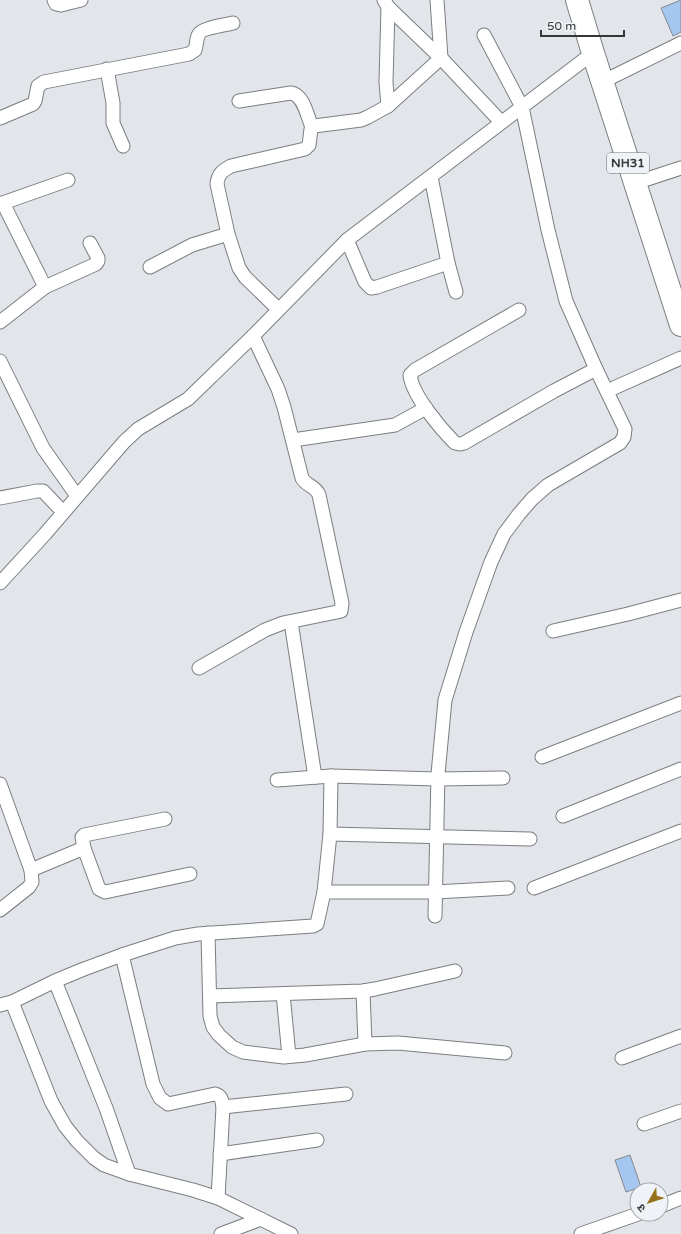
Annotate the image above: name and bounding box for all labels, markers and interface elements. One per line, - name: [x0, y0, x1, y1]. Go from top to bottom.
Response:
- scale bar: [541, 12, 624, 38]
- text: 50 m: [547, 19, 576, 33]
- road number: NH31: [607, 153, 649, 173]
- north arrow: [629, 1182, 669, 1222]
- text: उ: [634, 1201, 649, 1215]

